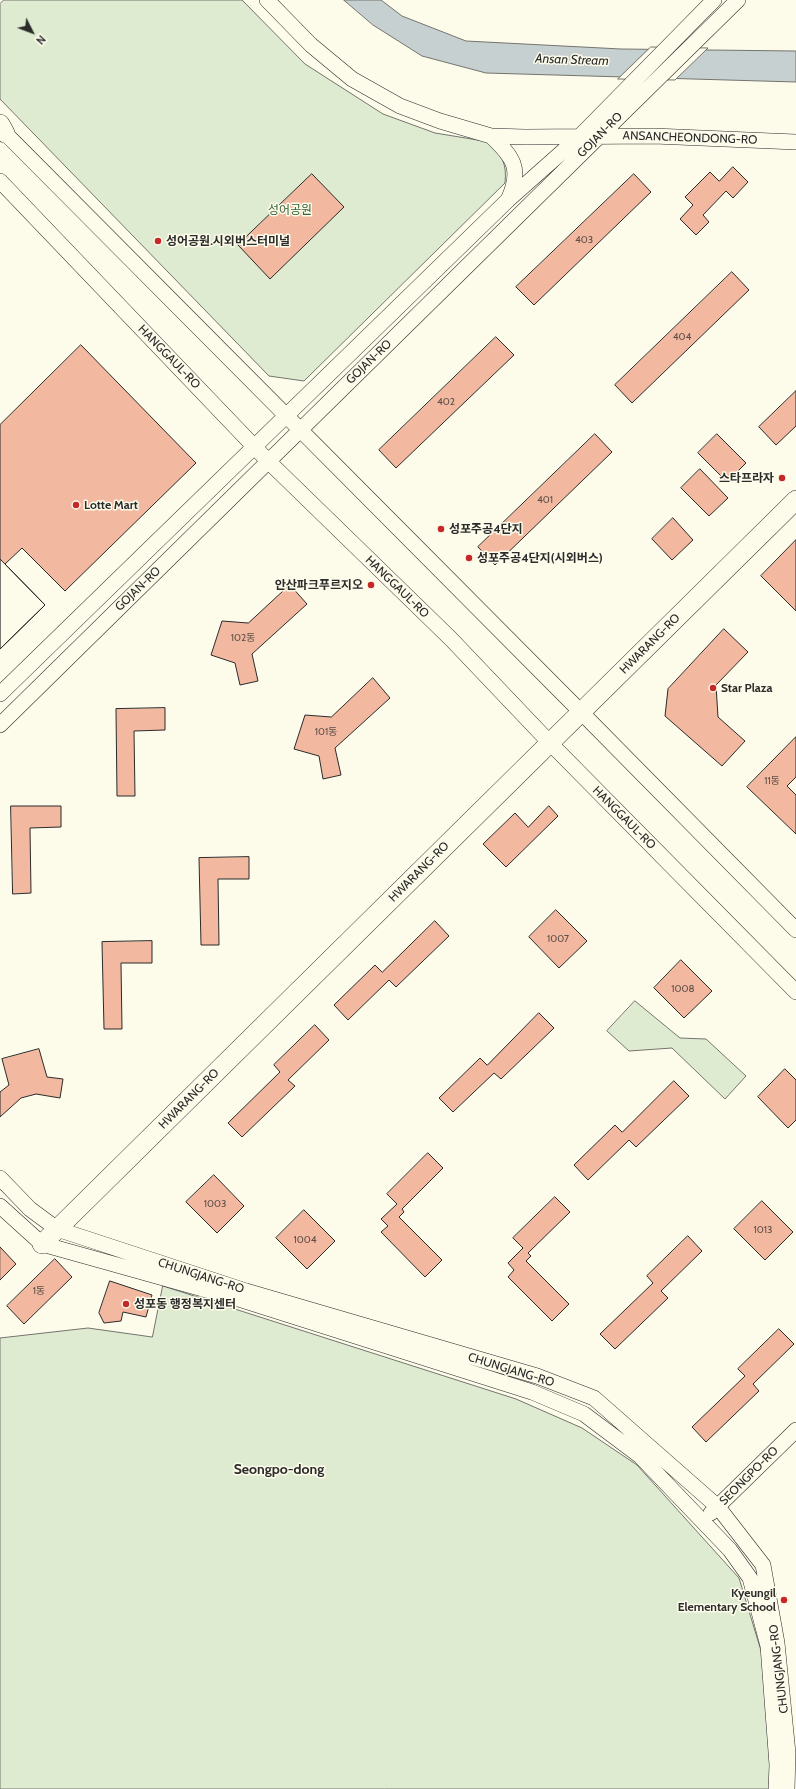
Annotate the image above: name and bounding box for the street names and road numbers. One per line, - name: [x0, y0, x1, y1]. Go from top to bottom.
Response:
- street label: GOJAN-RO: [574, 109, 626, 161]
- street label: ANSANCHEONDONG-RO: [622, 128, 758, 148]
- street label: HANGGAUL-RO: [135, 322, 203, 392]
- street label: GOJAN-RO: [343, 337, 395, 387]
- street label: HANGGAUL-RO: [362, 553, 432, 621]
- street label: GOJAN-RO: [112, 564, 164, 614]
- street label: HWARANG-RO: [617, 611, 683, 677]
- street label: HANGGAUL-RO: [589, 783, 659, 853]
- street label: HWARANG-RO: [386, 839, 452, 905]
- street label: HWARANG-RO: [156, 1066, 222, 1132]
- street label: CHUNGJANG-RO: [156, 1255, 246, 1297]
- street label: CHUNGJANG-RO: [466, 1350, 556, 1390]
- street label: SEONGPO-RO: [717, 1444, 781, 1508]
- street label: CHUNGJANG-RO: [766, 1624, 792, 1714]

